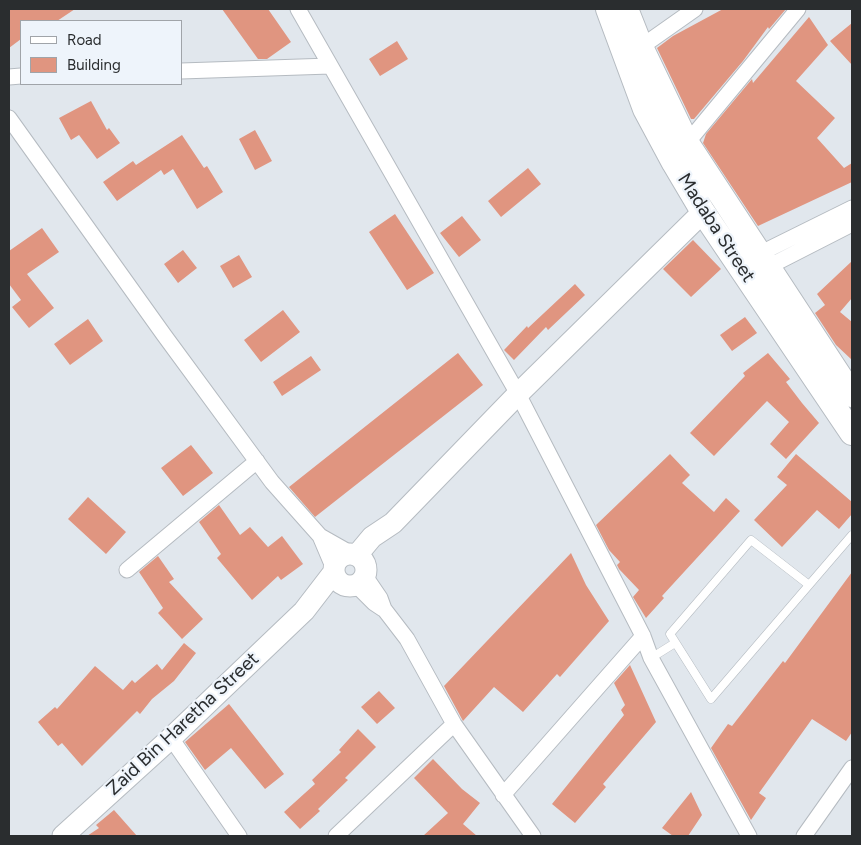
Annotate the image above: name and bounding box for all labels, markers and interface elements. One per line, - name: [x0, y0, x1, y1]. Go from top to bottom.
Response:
- legend: [20, 20, 182, 85]
- text: Road: [67, 31, 102, 49]
- text: Building: [67, 56, 121, 74]
- street label: Madaba Street: [672, 169, 760, 287]
- street label: Zaid Bin Haretha Street: [102, 648, 264, 800]

